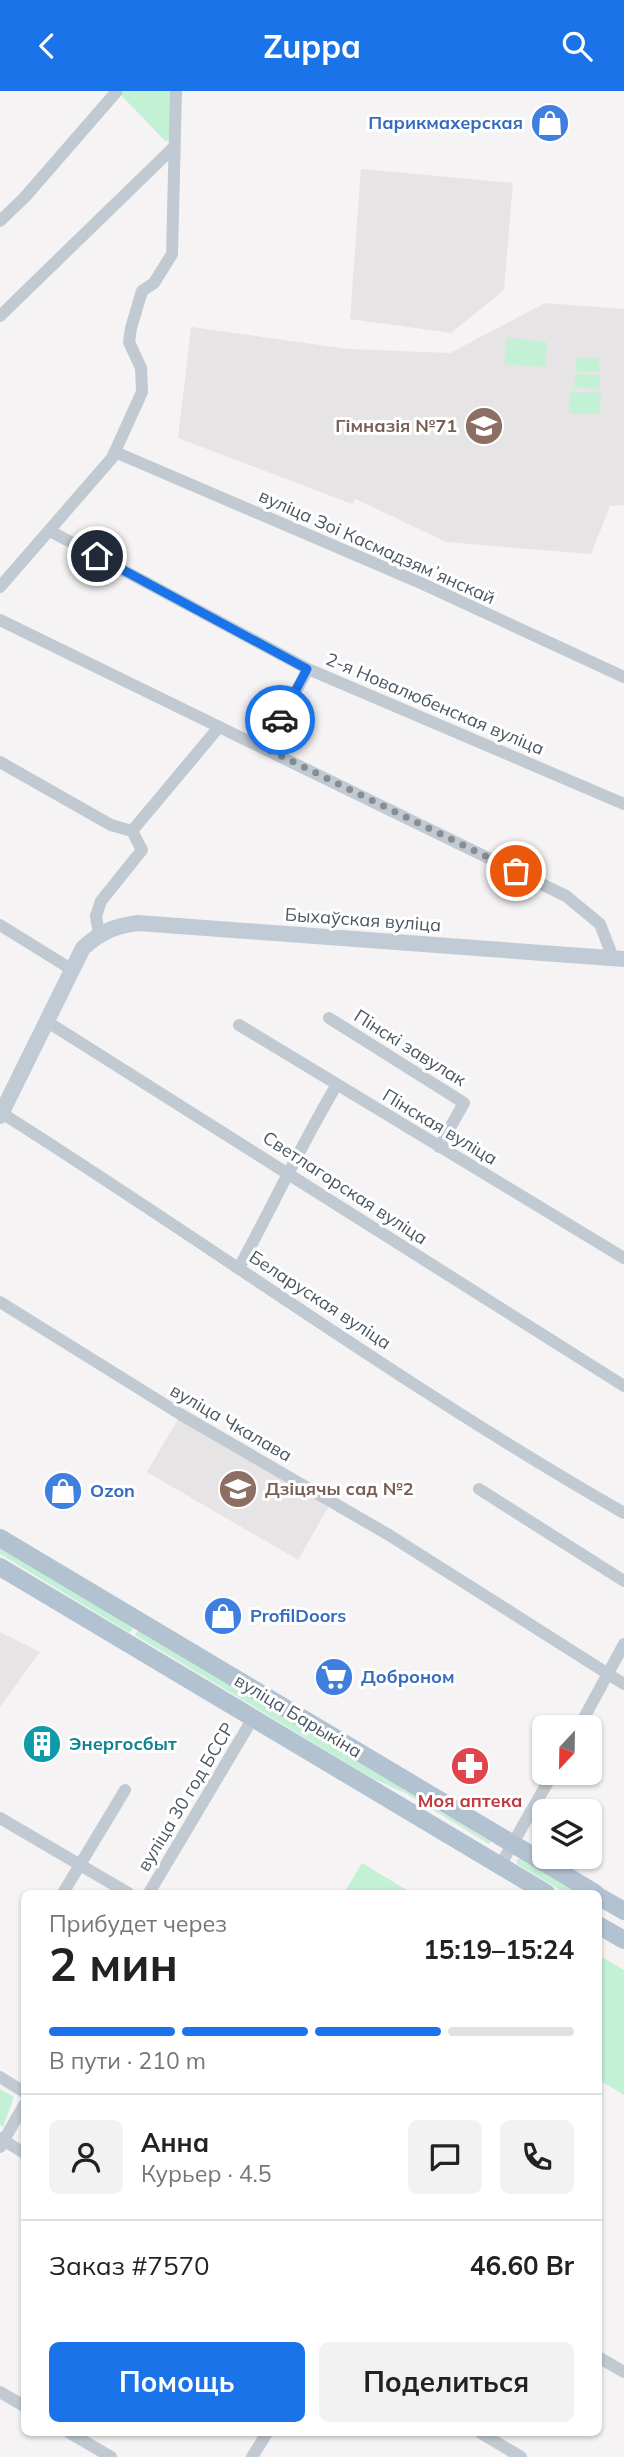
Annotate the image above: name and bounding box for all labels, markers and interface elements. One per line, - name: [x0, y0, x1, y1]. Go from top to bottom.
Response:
- text: Zuppa: [263, 26, 361, 66]
- icon: back: [28, 27, 66, 65]
- icon: search: [558, 27, 596, 65]
- shop icon: Парикмахерская: [529, 102, 571, 144]
- place label: Парикмахерская: [368, 111, 523, 134]
- school or university icon: Гімназія №71: [463, 405, 505, 447]
- place label: Гімназія №71: [335, 414, 457, 437]
- street label: вуліца Зоі Касмадзямʼянскай: [255, 484, 499, 609]
- pin: [67, 526, 127, 586]
- icon: home: [78, 537, 116, 575]
- street label: 2-я Новалюбенская вуліца: [323, 647, 548, 760]
- courier: [245, 685, 315, 755]
- icon: car: [261, 701, 299, 739]
- pin: [486, 841, 546, 901]
- icon: bag: [497, 852, 535, 890]
- street label: Быхаўская вуліца: [284, 903, 442, 936]
- street label: Пінскі завулак: [350, 1004, 471, 1091]
- street label: Пінская вуліца: [379, 1083, 502, 1170]
- street label: Светлагорская вуліца: [258, 1126, 432, 1250]
- street label: Беларуская вуліца: [245, 1245, 396, 1354]
- street label: вуліца Чкалава: [166, 1378, 296, 1467]
- school or university icon: Дзіцячы сад №2: [217, 1468, 259, 1510]
- shop icon: Ozon: [42, 1470, 84, 1512]
- place label: Дзіцячы сад №2: [265, 1477, 414, 1500]
- place label: Ozon: [90, 1479, 135, 1502]
- shop icon: ProfilDoors: [202, 1595, 244, 1637]
- place label: ProfilDoors: [250, 1604, 346, 1627]
- supermarket icon: Доброном: [313, 1656, 355, 1698]
- place label: Доброном: [361, 1665, 455, 1688]
- street label: вуліца Барыкіна: [230, 1669, 366, 1763]
- north arrow: [532, 1715, 602, 1785]
- map controls: [532, 1715, 602, 1869]
- street label: вуліца 30 год БССР: [132, 1718, 239, 1875]
- building icon: Энергосбыт: [21, 1723, 63, 1765]
- place label: Энергосбыт: [69, 1732, 177, 1755]
- pharmacy icon: Моя аптека: [449, 1745, 491, 1787]
- place label: Моя аптека: [418, 1789, 522, 1812]
- button: layers: [532, 1799, 602, 1869]
- text: Прибудет через: [49, 1909, 227, 1938]
- text: 15:19–15:24: [423, 1933, 574, 1966]
- text: 2 мин: [49, 1935, 178, 1993]
- text: В пути · 210 m: [49, 2046, 206, 2075]
- button: person: [49, 2120, 123, 2194]
- button: chat: [408, 2120, 482, 2194]
- button: phone: [500, 2120, 574, 2194]
- text: Анна: [141, 2126, 209, 2159]
- text: Курьер · 4.5: [141, 2159, 272, 2188]
- text: Заказ #7570: [49, 2249, 210, 2282]
- text: 46.60 Br: [470, 2249, 574, 2282]
- button: Помощь: [49, 2342, 305, 2422]
- button: Поделиться: [319, 2342, 574, 2422]

